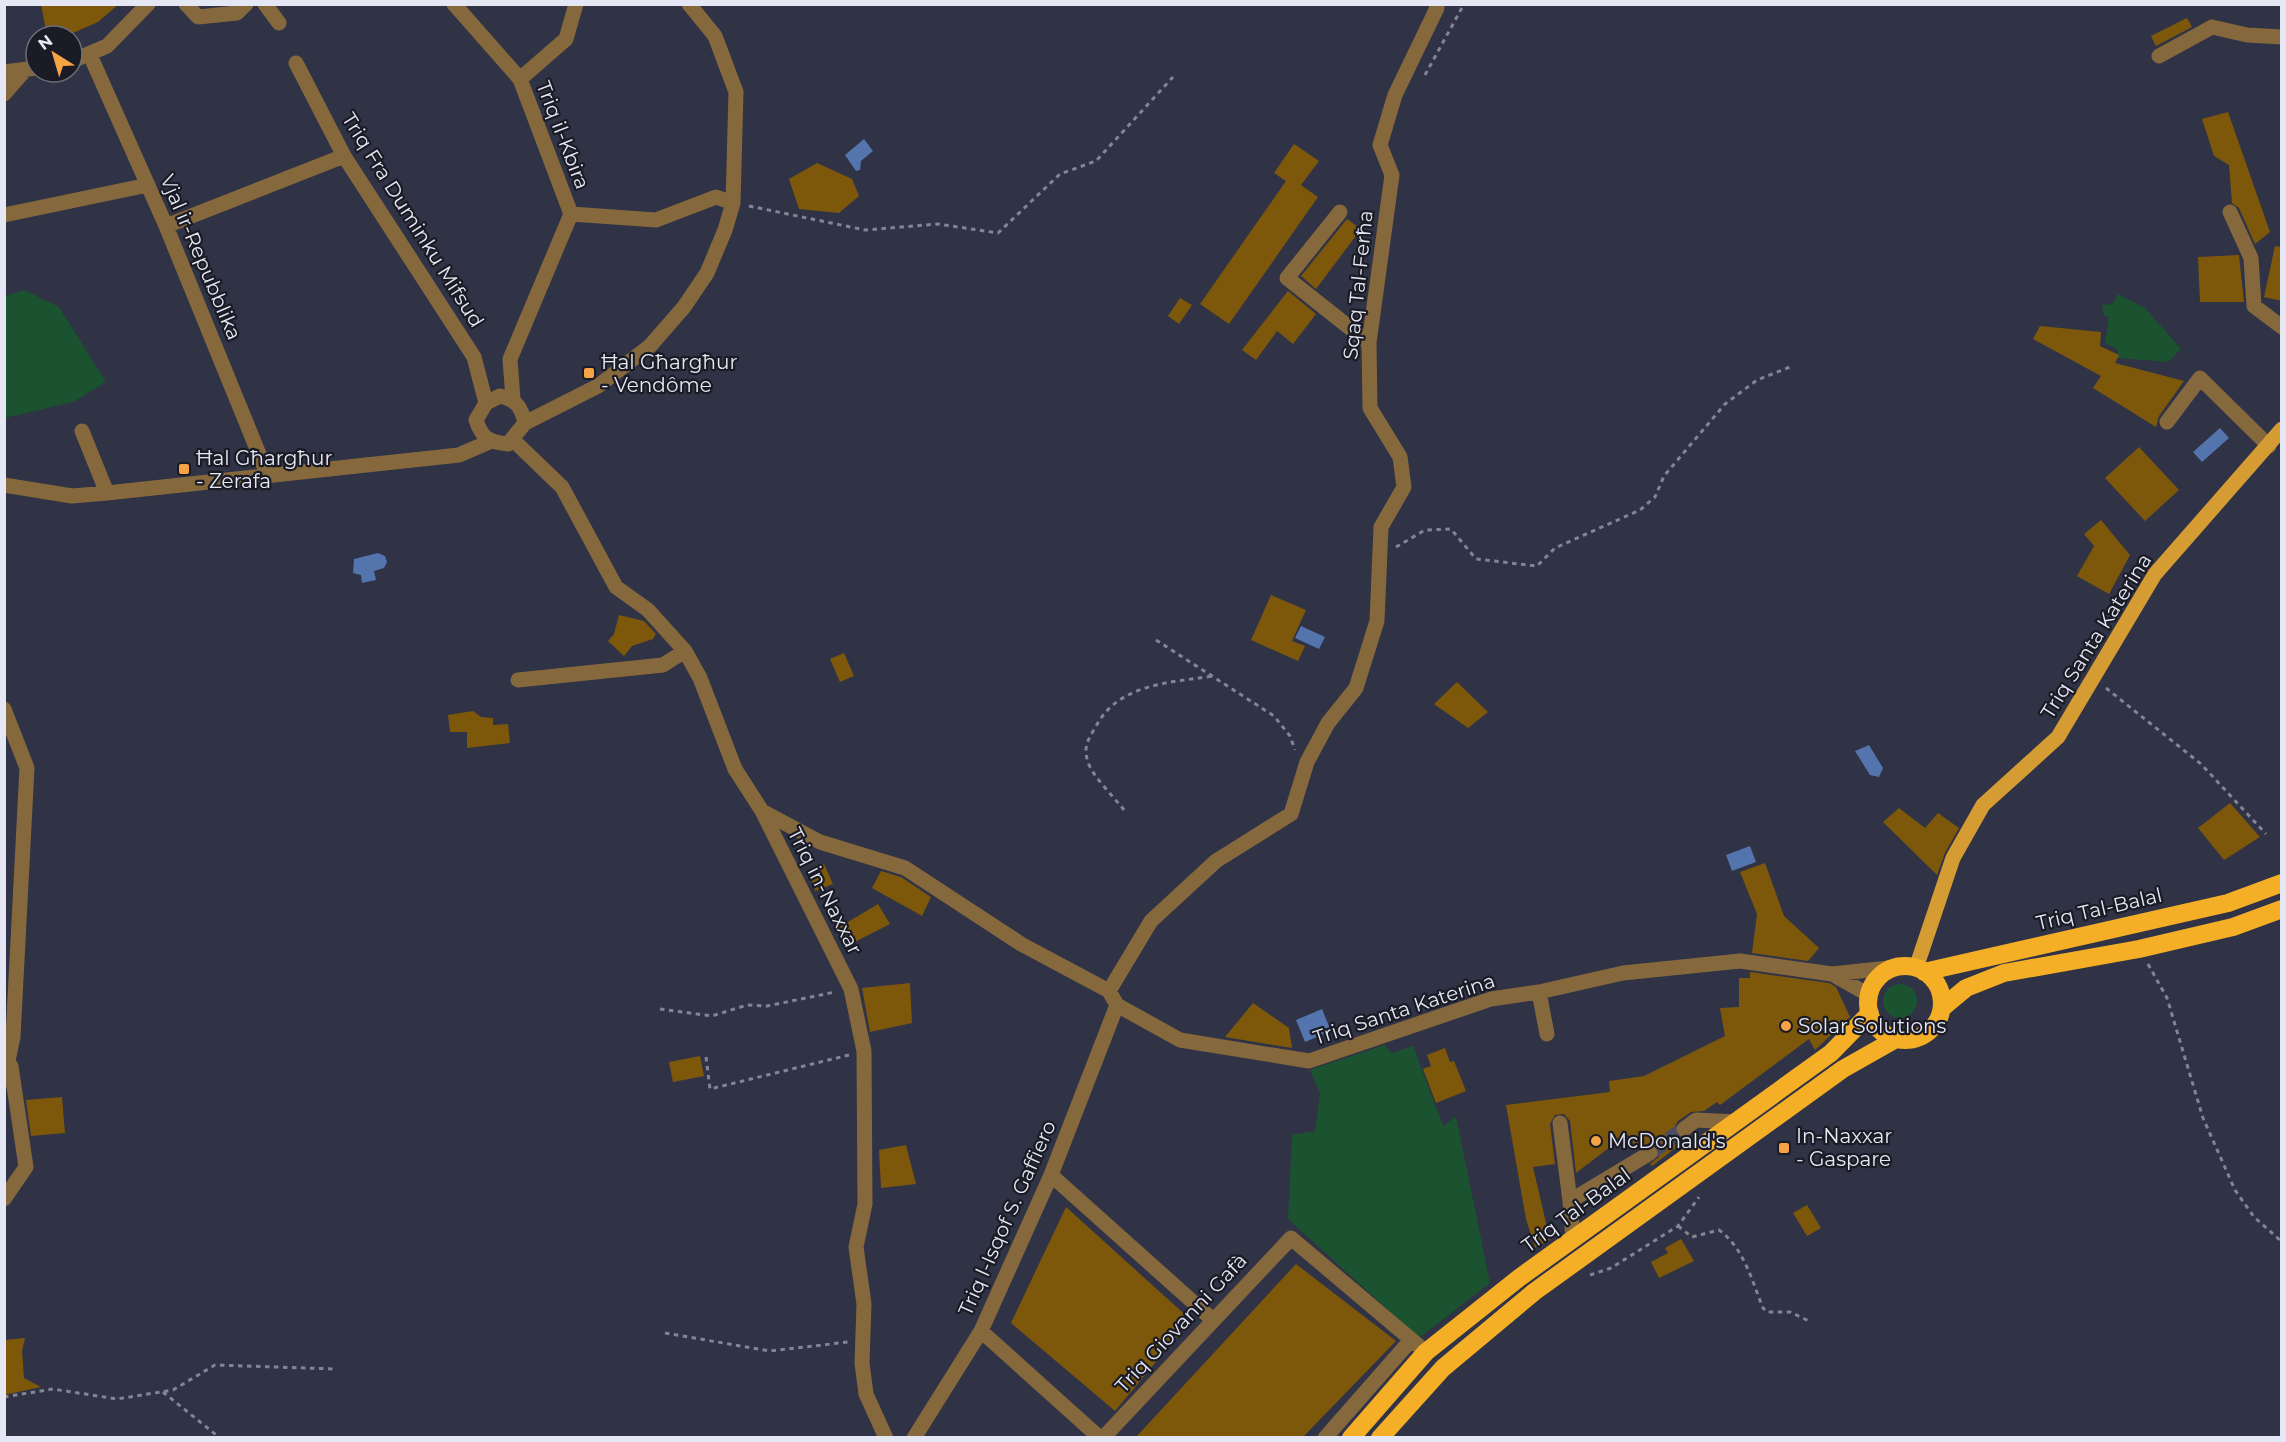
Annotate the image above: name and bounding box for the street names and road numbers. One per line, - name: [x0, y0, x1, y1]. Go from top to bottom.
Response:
- street label: Triq il-Kbira: [531, 78, 595, 192]
- street label: Triq Fra Duminku Mifsud: [337, 108, 489, 332]
- street label: Vjal ir-Repubblika: [155, 171, 247, 343]
- street label: Sqaq Tal-Ferħa: [1338, 209, 1378, 361]
- street label: Triq Santa Katerina: [2036, 549, 2156, 723]
- street label: Triq in-Naxxar: [783, 824, 867, 958]
- street label: Triq Tal-Balal: [2034, 883, 2164, 935]
- street label: Triq Santa Katerina: [1310, 968, 1498, 1050]
- street label: Triq l-Isqof S. Gaffiero: [953, 1117, 1061, 1319]
- street label: Triq Tal-Balal: [1517, 1163, 1635, 1257]
- street label: Triq Giovanni Gafà: [1110, 1248, 1252, 1398]

